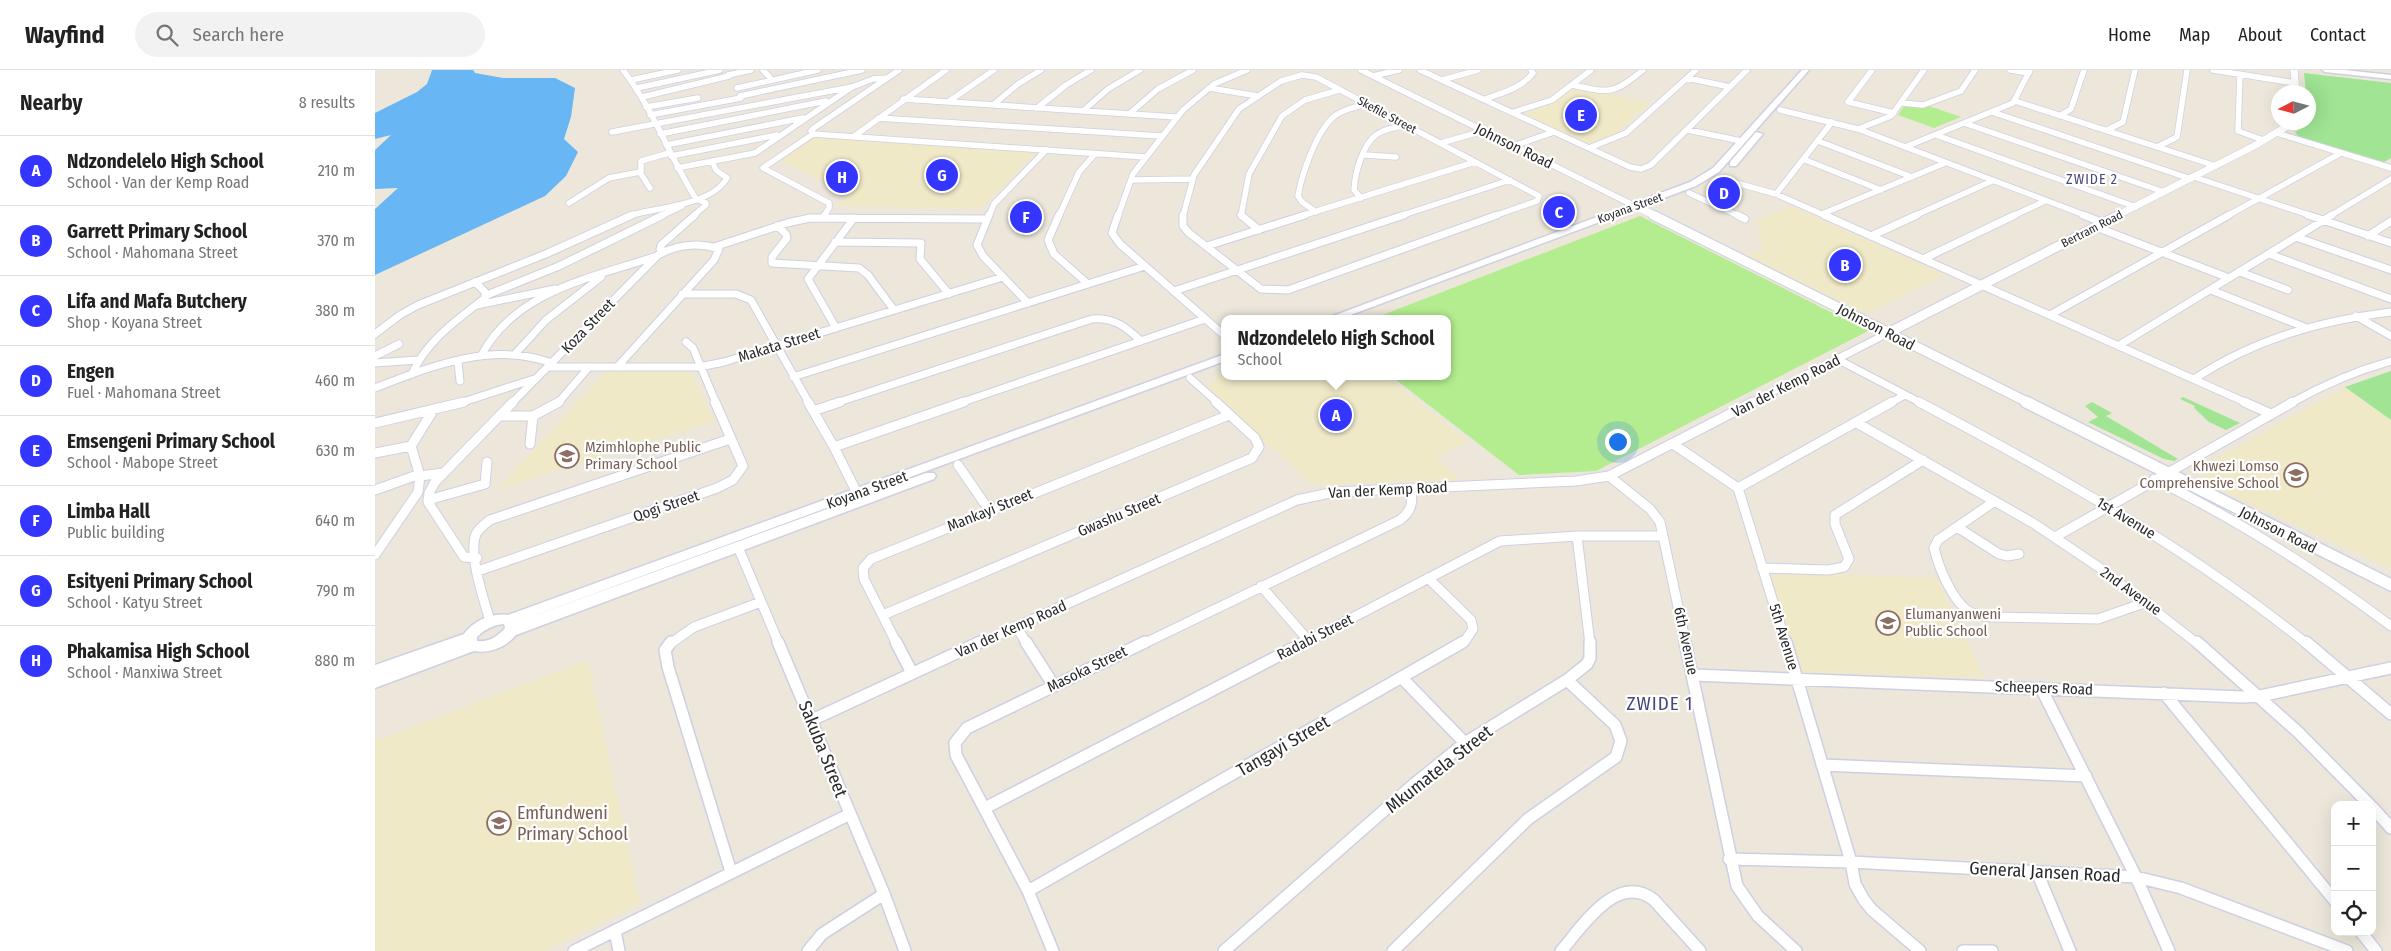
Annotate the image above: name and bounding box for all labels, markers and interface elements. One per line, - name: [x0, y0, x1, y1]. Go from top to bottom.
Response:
- search box: [135, 12, 485, 57]
- text: Wayfind: [25, 21, 105, 49]
- icon: search: [153, 21, 181, 49]
- text: Search here: [193, 23, 284, 46]
- text: Home: [2108, 24, 2151, 46]
- text: Map: [2179, 24, 2210, 46]
- text: About: [2238, 24, 2282, 46]
- text: Contact: [2310, 24, 2366, 46]
- north arrow: [2271, 85, 2316, 130]
- text: Nearby: [20, 90, 82, 116]
- text: 8 results: [299, 93, 355, 112]
- street label: Skefile Street: [1355, 94, 1419, 136]
- pin: E: [1565, 96, 1597, 134]
- street label: Johnson Road: [1472, 119, 1556, 173]
- text: Ndzondelelo High School: [67, 150, 264, 173]
- pin: G: [926, 156, 958, 194]
- pin: H: [826, 158, 858, 196]
- text: A: [32, 161, 40, 180]
- text: 210 m: [318, 161, 355, 180]
- district label: ZWIDE 2: [2066, 171, 2118, 188]
- text: School · Van der Kemp Road: [67, 173, 249, 192]
- pin: D: [1708, 174, 1740, 212]
- street label: Koyana Street: [1596, 190, 1664, 226]
- pin: C: [1543, 193, 1575, 231]
- pin: F: [1010, 198, 1042, 236]
- street label: Bertram Road: [2059, 208, 2125, 250]
- text: Garrett Primary School: [67, 220, 247, 243]
- text: B: [32, 231, 40, 250]
- text: 370 m: [317, 231, 355, 250]
- text: School · Mahomana Street: [67, 243, 238, 262]
- pin: B: [1829, 246, 1861, 284]
- text: Lifa and Mafa Butchery: [67, 290, 247, 313]
- street label: Koza Street: [558, 295, 619, 357]
- street label: Johnson Road: [1834, 300, 1918, 354]
- text: C: [32, 301, 40, 320]
- text: 380 m: [315, 301, 355, 320]
- text: Shop · Koyana Street: [67, 313, 202, 332]
- popup: [1221, 315, 1451, 380]
- street label: Makata Street: [736, 324, 822, 366]
- text: Ndzondelelo High School: [1238, 327, 1434, 350]
- text: School: [1238, 350, 1282, 369]
- street label: Van der Kemp Road: [1729, 351, 1843, 421]
- text: Engen: [67, 360, 114, 383]
- text: D: [31, 371, 41, 390]
- text: 460 m: [315, 371, 355, 390]
- text: Fuel · Mahomana Street: [67, 383, 220, 402]
- pin: A: [1320, 396, 1352, 434]
- your location: [1605, 429, 1631, 455]
- text: Emsengeni Primary School: [67, 430, 275, 453]
- place label: Mzimhlophe Public Primary School: [585, 438, 701, 473]
- text: E: [32, 441, 40, 460]
- text: 630 m: [316, 441, 355, 460]
- school or university icon: Mzimhlophe Public Primary School: [554, 443, 580, 469]
- text: School · Mabope Street: [67, 453, 218, 472]
- place label: Khwezi Lomso Comprehensive School: [2140, 457, 2279, 492]
- school or university icon: Khwezi Lomso Comprehensive School: [2283, 462, 2309, 488]
- street label: Koyana Street: [824, 467, 910, 513]
- street label: Van der Kemp Road: [1328, 478, 1448, 502]
- street label: Mankayi Street: [945, 485, 1035, 535]
- street label: Qogi Street: [631, 486, 701, 526]
- street label: Gwashu Street: [1075, 489, 1163, 540]
- street label: 1st Avenue: [2093, 493, 2159, 543]
- text: Limba Hall: [67, 500, 150, 523]
- street label: Johnson Road: [2236, 503, 2320, 557]
- text: F: [32, 511, 40, 530]
- text: 640 m: [315, 511, 355, 530]
- text: Public building: [67, 523, 164, 542]
- street label: 2nd Avenue: [2097, 563, 2165, 619]
- text: Esityeni Primary School: [67, 570, 252, 593]
- text: G: [31, 581, 41, 600]
- text: 790 m: [317, 581, 355, 600]
- text: School · Katyu Street: [67, 593, 202, 612]
- street label: Van der Kemp Road: [953, 597, 1069, 661]
- street label: 5th Avenue: [1765, 602, 1803, 672]
- street label: 6th Avenue: [1670, 605, 1702, 677]
- place label: Elumanyanweni Public School: [1905, 605, 2001, 640]
- street label: Radabi Street: [1274, 610, 1356, 664]
- school or university icon: Elumanyanweni Public School: [1875, 610, 1901, 636]
- text: Phakamisa High School: [67, 640, 250, 663]
- street label: Masoka Street: [1044, 642, 1130, 696]
- text: H: [31, 651, 41, 670]
- text: 880 m: [315, 651, 355, 670]
- text: School · Manxiwa Street: [67, 663, 222, 682]
- street label: Scheepers Road: [1995, 677, 2093, 699]
- district label: ZWIDE 1: [1626, 692, 1694, 715]
- street label: Sakuba Street: [794, 698, 852, 801]
- street label: Tangayi Street: [1233, 711, 1333, 781]
- street label: Mkumatela Street: [1381, 720, 1497, 818]
- map controls: [2331, 801, 2376, 936]
- button: +: [2331, 801, 2376, 846]
- place label: Emfundweni Primary School: [517, 802, 628, 845]
- school or university icon: Emfundweni Primary School: [486, 810, 512, 836]
- button: −: [2331, 846, 2376, 891]
- street label: General Jansen Road: [1969, 857, 2121, 887]
- button: locate: [2331, 891, 2376, 936]

